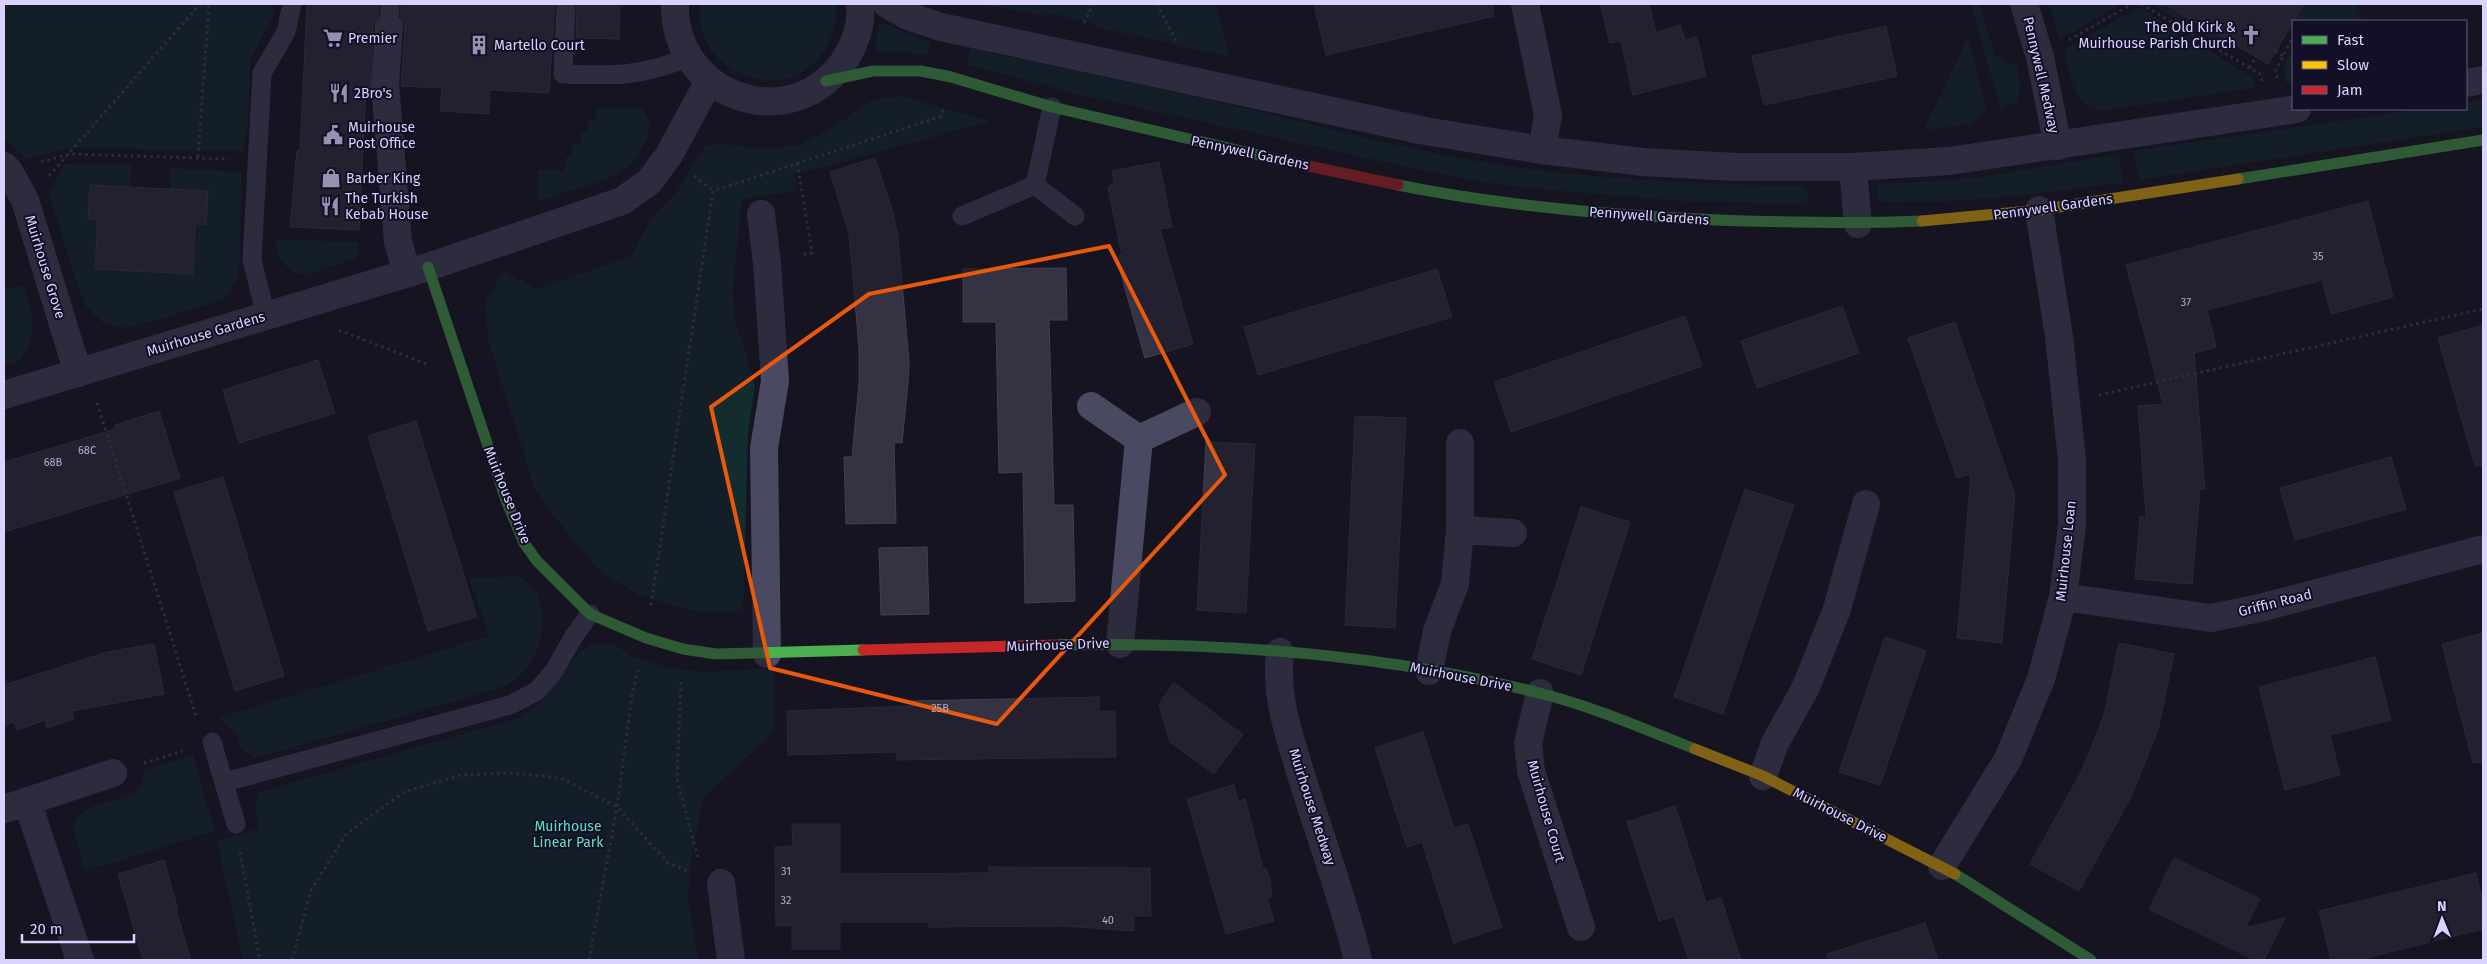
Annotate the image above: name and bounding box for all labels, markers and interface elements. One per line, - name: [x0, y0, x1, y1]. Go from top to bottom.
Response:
- street label: Pennywell Medway: [2019, 15, 2063, 135]
- place label: The Old Kirk & Muirhouse Parish Church: [2078, 19, 2236, 52]
- legend: [2292, 20, 2467, 110]
- church icon: The Old Kirk & Muirhouse Parish Church: [2240, 24, 2262, 46]
- supermarket icon: Premier: [322, 27, 344, 49]
- place label: Premier: [348, 30, 398, 47]
- text: Fast: [2337, 31, 2364, 49]
- building icon: Martello Court: [468, 34, 490, 56]
- place label: Martello Court: [494, 37, 586, 54]
- text: Slow: [2337, 56, 2369, 74]
- text: Jam: [2337, 81, 2363, 99]
- restaurant icon: 2Bro's: [328, 82, 350, 104]
- place label: 2Bro's: [354, 85, 392, 102]
- place label: Muirhouse Post Office: [348, 119, 416, 152]
- public building icon: Muirhouse Post Office: [322, 124, 344, 146]
- street label: Pennywell Gardens: [1189, 132, 1311, 174]
- shop icon: Barber King: [320, 167, 342, 189]
- place label: Barber King: [346, 170, 421, 187]
- place label: The Turkish Kebab House: [345, 190, 429, 223]
- street label: Pennywell Gardens: [1992, 190, 2114, 224]
- restaurant icon: The Turkish Kebab House: [319, 195, 341, 217]
- street label: Pennywell Gardens: [1588, 203, 1710, 229]
- street label: Muirhouse Grove: [21, 213, 69, 321]
- house number: 35: [2313, 250, 2324, 263]
- house number: 37: [2181, 296, 2191, 309]
- street label: Muirhouse Gardens: [145, 308, 268, 360]
- house number: 68C: [78, 444, 96, 457]
- street label: Muirhouse Drive: [480, 444, 534, 546]
- house number: 68B: [44, 456, 63, 469]
- street label: Muirhouse Loan: [2052, 500, 2080, 602]
- street label: Griffin Road: [2236, 586, 2314, 620]
- street label: Muirhouse Drive: [1006, 635, 1110, 655]
- street label: Muirhouse Drive: [1409, 659, 1513, 695]
- house number: 25B: [931, 702, 949, 715]
- street label: Muirhouse Medway: [1285, 746, 1339, 868]
- street label: Muirhouse Court: [1523, 758, 1569, 865]
- street label: Muirhouse Drive: [1790, 784, 1890, 846]
- park label: Muirhouse Linear Park: [533, 818, 604, 851]
- house number: 31: [781, 865, 791, 878]
- house number: 32: [781, 894, 791, 907]
- north arrow: [2417, 894, 2467, 944]
- text: N: [2437, 898, 2447, 915]
- scale bar: [22, 912, 135, 944]
- house number: 40: [1102, 914, 1114, 927]
- text: 20 m: [30, 920, 63, 938]

